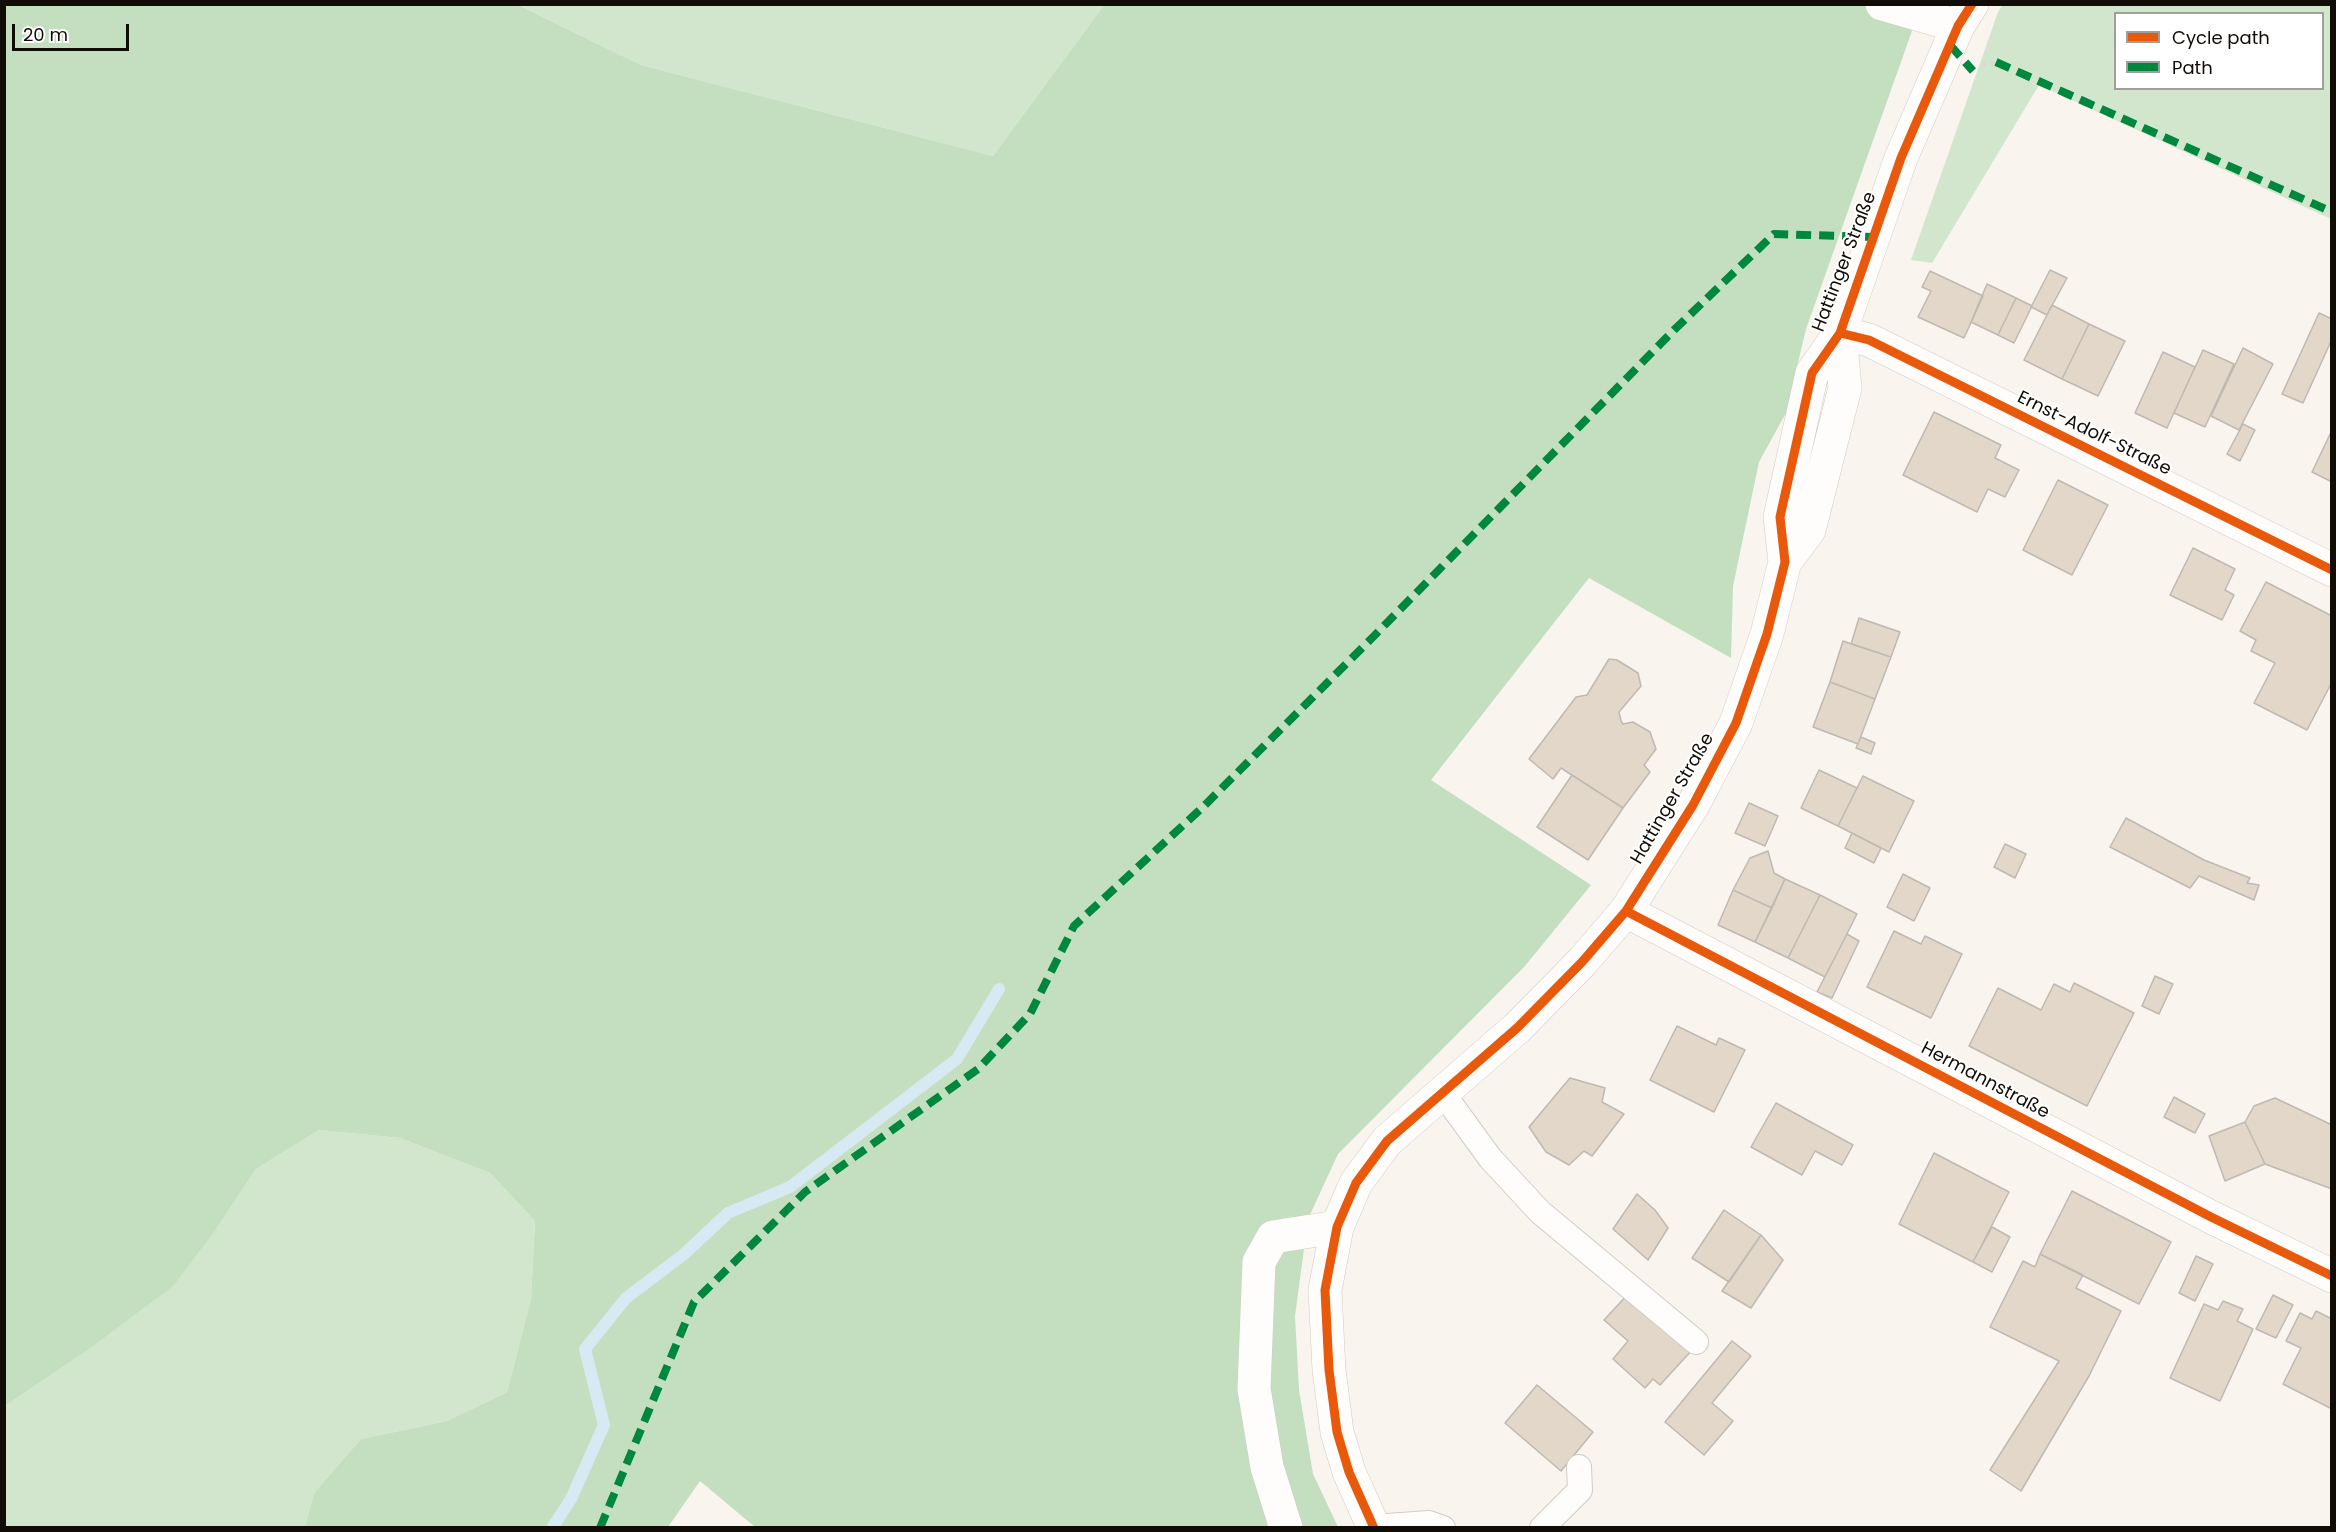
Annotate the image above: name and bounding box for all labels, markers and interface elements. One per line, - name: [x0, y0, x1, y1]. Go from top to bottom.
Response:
- scale bar: [15, 12, 132, 50]
- legend: [2114, 12, 2324, 90]
- text: 20 m: [23, 22, 68, 47]
- text: Cycle path: [2172, 25, 2270, 50]
- text: Path: [2172, 55, 2213, 80]
- street label: Hattinger Straße: [1808, 189, 1882, 335]
- street label: Ernst-Adolf-Straße: [2013, 387, 2175, 481]
- street label: Hattinger Straße: [1627, 730, 1719, 868]
- street label: Hermannstraße: [1917, 1038, 2053, 1124]

